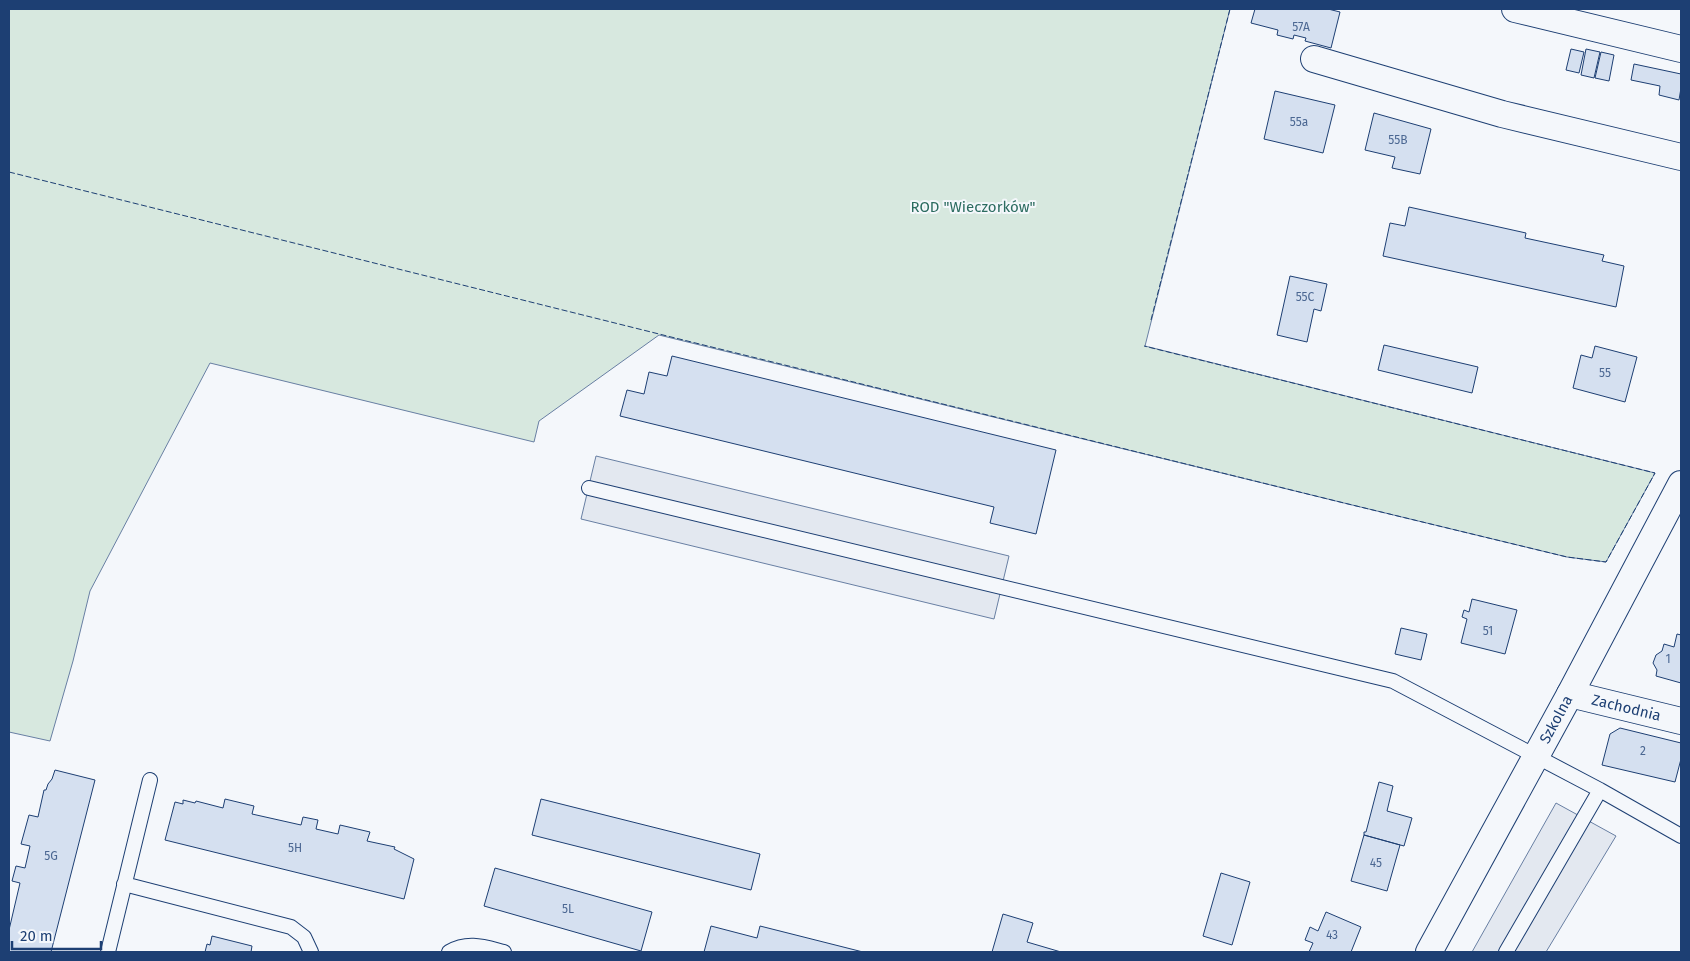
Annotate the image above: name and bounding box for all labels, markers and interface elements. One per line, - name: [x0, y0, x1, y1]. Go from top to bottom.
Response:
- house number: 57A: [1292, 20, 1310, 34]
- house number: 55a: [1290, 115, 1308, 129]
- house number: 55B: [1388, 133, 1408, 147]
- park label: ROD "Wieczorków": [911, 198, 1035, 216]
- house number: 55C: [1296, 290, 1315, 304]
- house number: 55: [1599, 366, 1611, 380]
- house number: 51: [1483, 624, 1493, 638]
- house number: 1: [1665, 652, 1671, 666]
- street label: Zachodnia: [1590, 691, 1663, 725]
- street label: Szkolna: [1536, 692, 1577, 747]
- house number: 2: [1640, 744, 1646, 758]
- house number: 5H: [288, 841, 302, 855]
- house number: 5G: [44, 849, 58, 863]
- house number: 45: [1370, 856, 1382, 870]
- house number: 5L: [562, 902, 574, 916]
- scale bar: [12, 918, 101, 950]
- text: 20 m: [20, 927, 53, 945]
- house number: 43: [1326, 928, 1338, 942]

